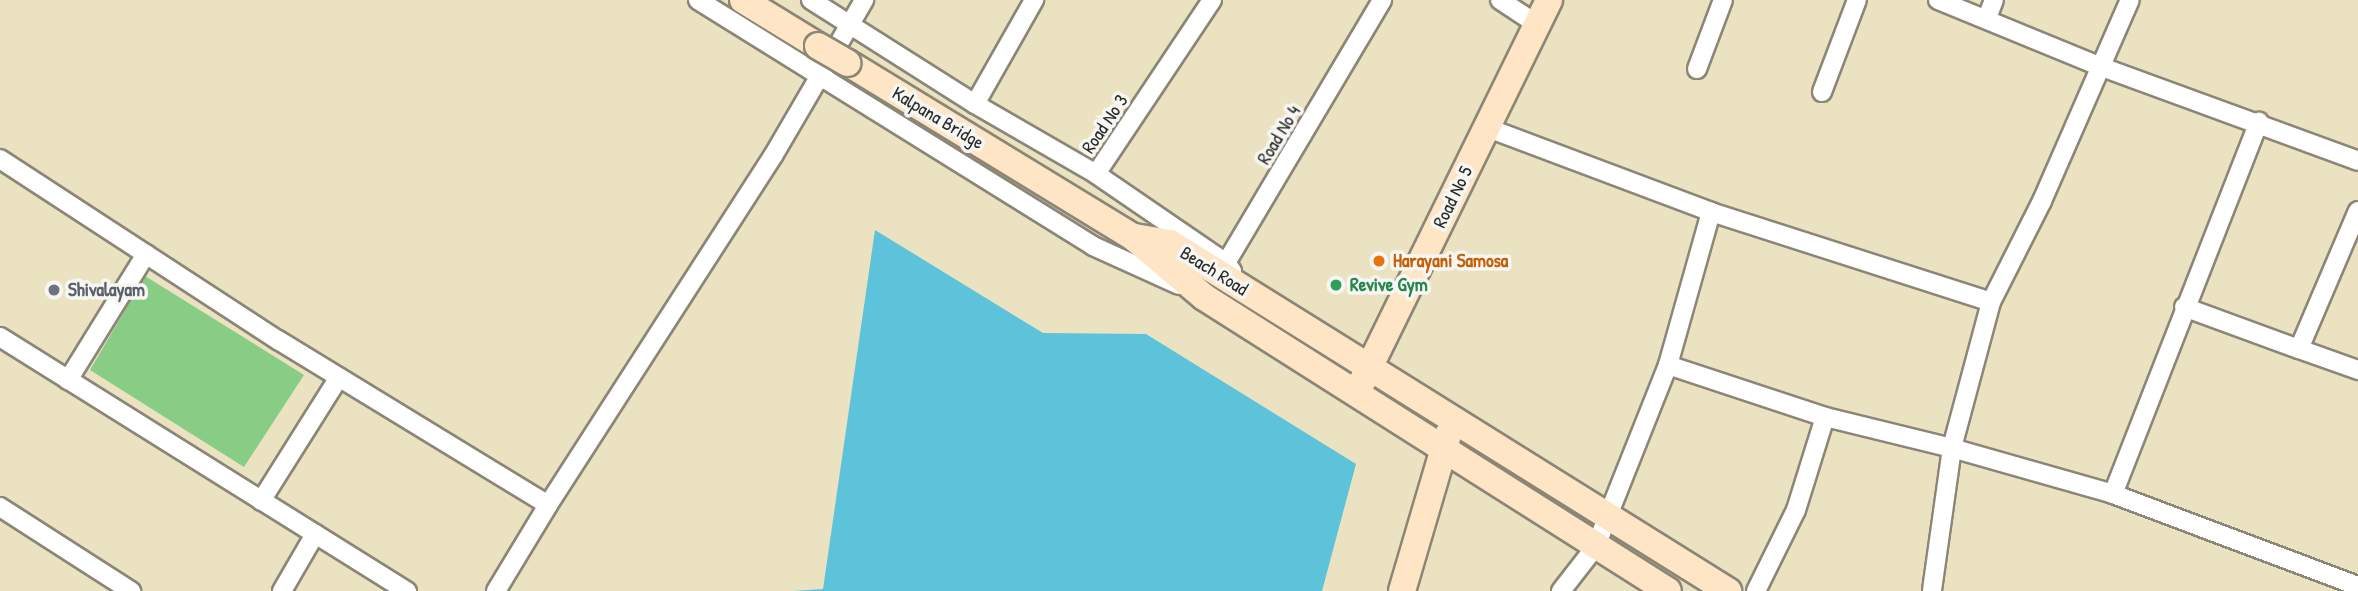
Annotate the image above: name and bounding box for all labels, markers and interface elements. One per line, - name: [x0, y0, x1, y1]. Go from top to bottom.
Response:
- street label: Kalpana Bridge: [888, 82, 988, 154]
- street label: Road No 3: [1077, 90, 1133, 158]
- street label: Road No 4: [1253, 101, 1305, 169]
- street label: Road No 5: [1428, 162, 1478, 232]
- street label: Beach Road: [1176, 241, 1252, 301]
- place label: Harayani Samosa: [1393, 250, 1508, 272]
- marker: Harayani Samosa: [1371, 253, 1387, 269]
- place label: Revive Gym: [1350, 274, 1428, 296]
- marker: Revive Gym: [1328, 277, 1344, 293]
- place label: Shivalayam: [68, 279, 145, 301]
- marker: Shivalayam: [46, 282, 62, 298]

